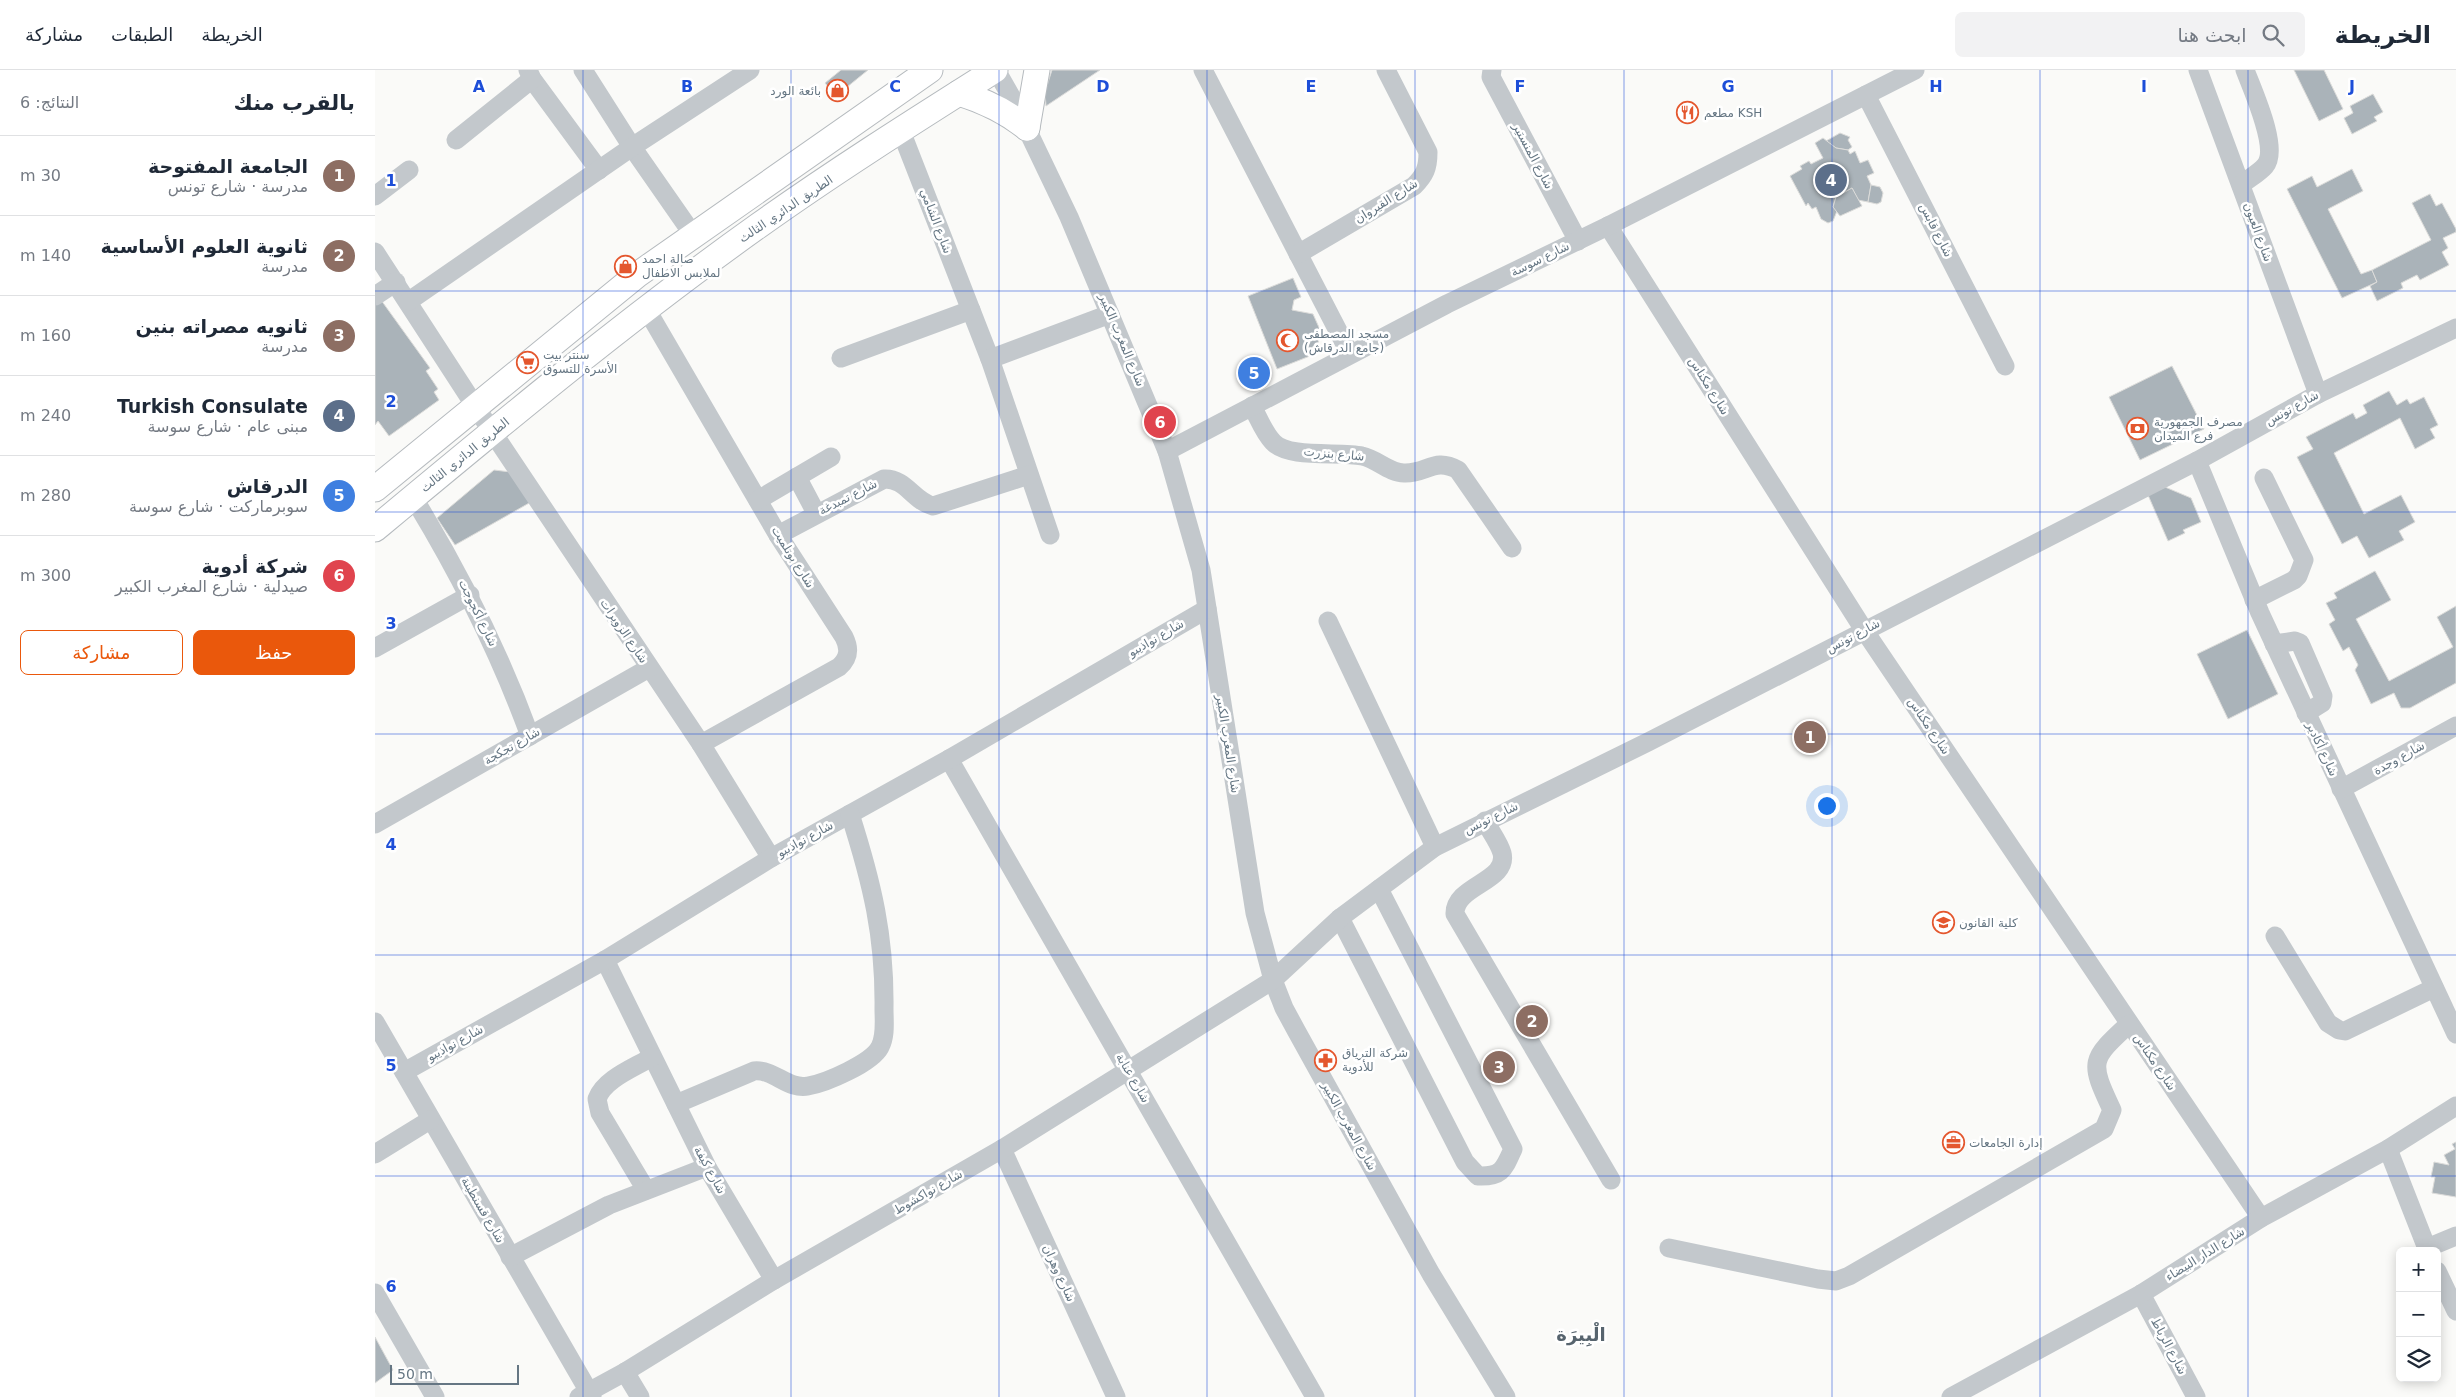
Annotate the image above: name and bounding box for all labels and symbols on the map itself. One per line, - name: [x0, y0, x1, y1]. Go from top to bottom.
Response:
- text: A: [473, 77, 486, 96]
- text: B: [681, 77, 693, 96]
- text: C: [889, 77, 901, 96]
- text: D: [1096, 77, 1110, 96]
- text: E: [1306, 77, 1316, 96]
- text: F: [1515, 77, 1525, 96]
- text: G: [1721, 77, 1735, 96]
- text: H: [1929, 77, 1943, 96]
- text: I: [2141, 77, 2147, 96]
- text: J: [2348, 77, 2355, 96]
- shop icon: بائعة الورد: [825, 79, 849, 103]
- place label: بائعة الورد: [770, 84, 821, 99]
- restaurant icon: مطعم KSH: [1676, 101, 1700, 125]
- place label: مطعم KSH: [1704, 106, 1762, 120]
- street label: شارع المنستير: [1508, 120, 1556, 192]
- pin: 4: [1815, 161, 1847, 199]
- text: 1: [385, 171, 397, 190]
- street label: الطريق الدائري الثالث: [736, 172, 836, 246]
- street label: شارع القيروان: [1352, 176, 1421, 227]
- street label: شارع الشامي: [916, 187, 955, 256]
- street label: شارع قابس: [1916, 201, 1956, 260]
- street label: شارع العيون: [2240, 201, 2275, 264]
- street label: شارع سوسة: [1509, 239, 1572, 280]
- place label: صالة احمد لملابس الاطفال: [642, 252, 720, 281]
- shop icon: صالة احمد لملابس الاطفال: [614, 254, 638, 278]
- street label: شارع المغرب الكبير: [1095, 291, 1148, 389]
- place label: مسجد المصطفى (جامع الدرقاش): [1304, 327, 1389, 356]
- mosque icon: مسجد المصطفى (جامع الدرقاش): [1276, 329, 1300, 353]
- place label: سنتر بيت الأسرة للتسوق: [543, 348, 617, 377]
- supermarket icon: سنتر بيت الأسرة للتسوق: [515, 350, 539, 374]
- pin: 5: [1238, 354, 1270, 392]
- street label: شارع مكناس: [1685, 355, 1732, 418]
- street label: شارع تونس: [2263, 388, 2322, 429]
- text: 2: [385, 392, 397, 411]
- pin: 6: [1144, 403, 1176, 441]
- street label: الطريق الدائري الثالث: [418, 415, 513, 496]
- place label: مصرف الجمهورية فرع الميدان: [2154, 415, 2243, 444]
- bank icon: مصرف الجمهورية فرع الميدان: [2126, 417, 2150, 441]
- street label: شارع بنزرت: [1303, 444, 1365, 465]
- street label: شارع تمبدغة: [817, 476, 880, 519]
- street label: شارع بوتلميت: [768, 524, 817, 591]
- street label: شارع أكجوجت: [455, 577, 501, 649]
- street label: شارع الزويرات: [597, 596, 651, 666]
- text: 3: [385, 614, 397, 633]
- street label: شارع نواذيبو: [1125, 616, 1187, 661]
- street label: شارع تونس: [1824, 616, 1883, 657]
- street label: شارع المغرب الكبير: [1212, 693, 1243, 794]
- street label: شارع مكناس: [1904, 695, 1953, 758]
- pin: 1: [1794, 718, 1826, 756]
- street label: شارع أكادير: [2302, 718, 2342, 779]
- street label: شارع تجكجة: [481, 724, 543, 769]
- street label: شارع وجدة: [2371, 738, 2427, 779]
- your location: [1814, 793, 1840, 819]
- street label: شارع تونس: [1462, 799, 1521, 838]
- street label: شارع نواذيبو: [774, 818, 836, 861]
- text: 4: [385, 835, 397, 854]
- school or university icon: كلية القانون: [1931, 911, 1955, 935]
- place label: كلية القانون: [1959, 916, 2018, 931]
- pin: 2: [1516, 1002, 1548, 1040]
- street label: شارع نواذيبو: [424, 1022, 486, 1065]
- street label: شارع مكناس: [2130, 1031, 2179, 1094]
- place label: شركة الترياق للأدوية: [1342, 1046, 1408, 1075]
- pharmacy icon: شركة الترياق للأدوية: [1314, 1048, 1338, 1072]
- pin: 3: [1483, 1048, 1515, 1086]
- street label: شارع عنابة: [1112, 1051, 1153, 1106]
- text: 5: [385, 1056, 397, 1075]
- street label: شارع المغرب الكبير: [1317, 1078, 1379, 1173]
- office icon: إدارة الجامعات: [1941, 1131, 1965, 1155]
- place label: إدارة الجامعات: [1969, 1136, 2042, 1151]
- street label: شارع كيفة: [690, 1144, 729, 1197]
- street label: شارع نواكشوط: [891, 1167, 965, 1218]
- street label: شارع قسنطينة: [458, 1174, 508, 1246]
- street label: شارع الدار البيضاء: [2163, 1224, 2248, 1285]
- street label: شارع وهران: [1039, 1242, 1078, 1304]
- text: 6: [385, 1277, 397, 1296]
- street label: شارع الرباط: [2147, 1315, 2190, 1377]
- district label: الْبِيرَة: [1556, 1321, 1606, 1347]
- scale bar: [390, 1362, 519, 1385]

